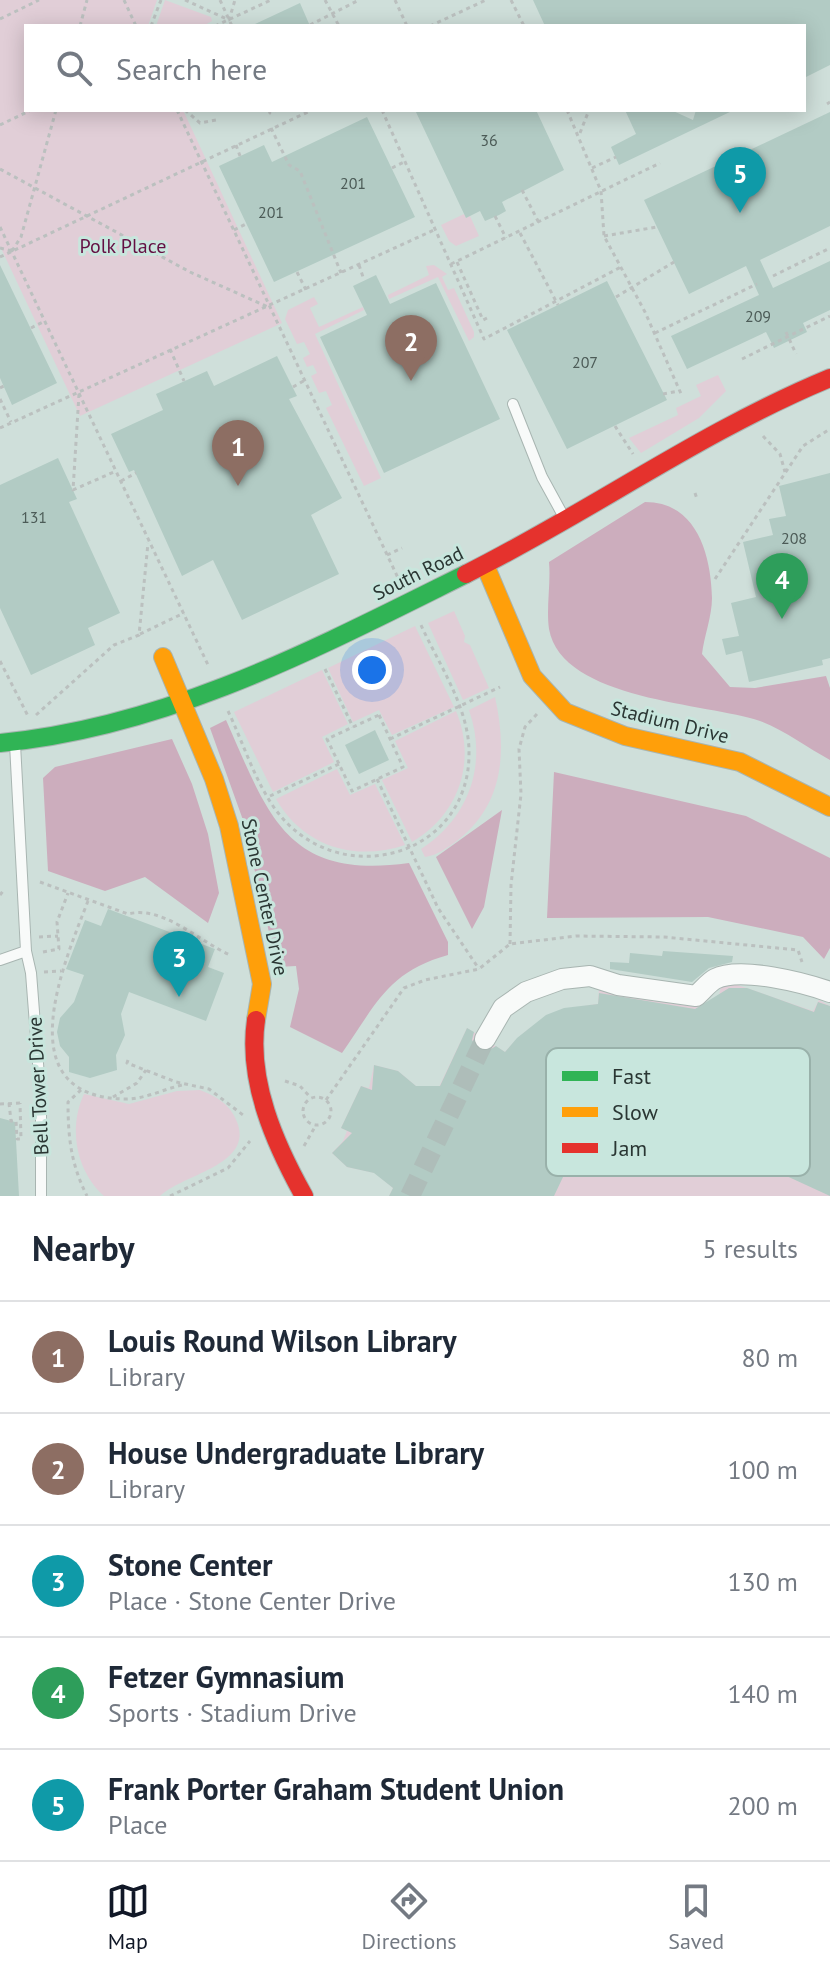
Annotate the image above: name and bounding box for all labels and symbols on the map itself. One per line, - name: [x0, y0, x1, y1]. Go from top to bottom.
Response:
- house number: 36: [480, 130, 498, 150]
- pin: 5: [714, 147, 766, 213]
- house number: 201: [340, 173, 366, 193]
- house number: 201: [258, 202, 284, 222]
- park label: Polk Place: [80, 233, 167, 259]
- house number: 209: [745, 306, 771, 326]
- pin: 2: [385, 315, 437, 381]
- house number: 207: [572, 352, 598, 372]
- pin: 1: [212, 420, 264, 486]
- house number: 131: [21, 507, 47, 527]
- house number: 208: [781, 528, 807, 548]
- street label: South Road: [368, 540, 468, 606]
- pin: 4: [756, 553, 808, 619]
- your location: [352, 650, 392, 690]
- street label: Stadium Drive: [608, 695, 732, 749]
- street label: Stone Center Drive: [236, 816, 294, 978]
- pin: 3: [153, 931, 205, 997]
- street label: Bell Tower Drive: [21, 1016, 55, 1156]
- legend: [546, 1048, 810, 1176]
- text: Fast: [612, 1062, 652, 1090]
- text: Slow: [612, 1098, 658, 1126]
- text: Jam: [611, 1134, 647, 1162]

